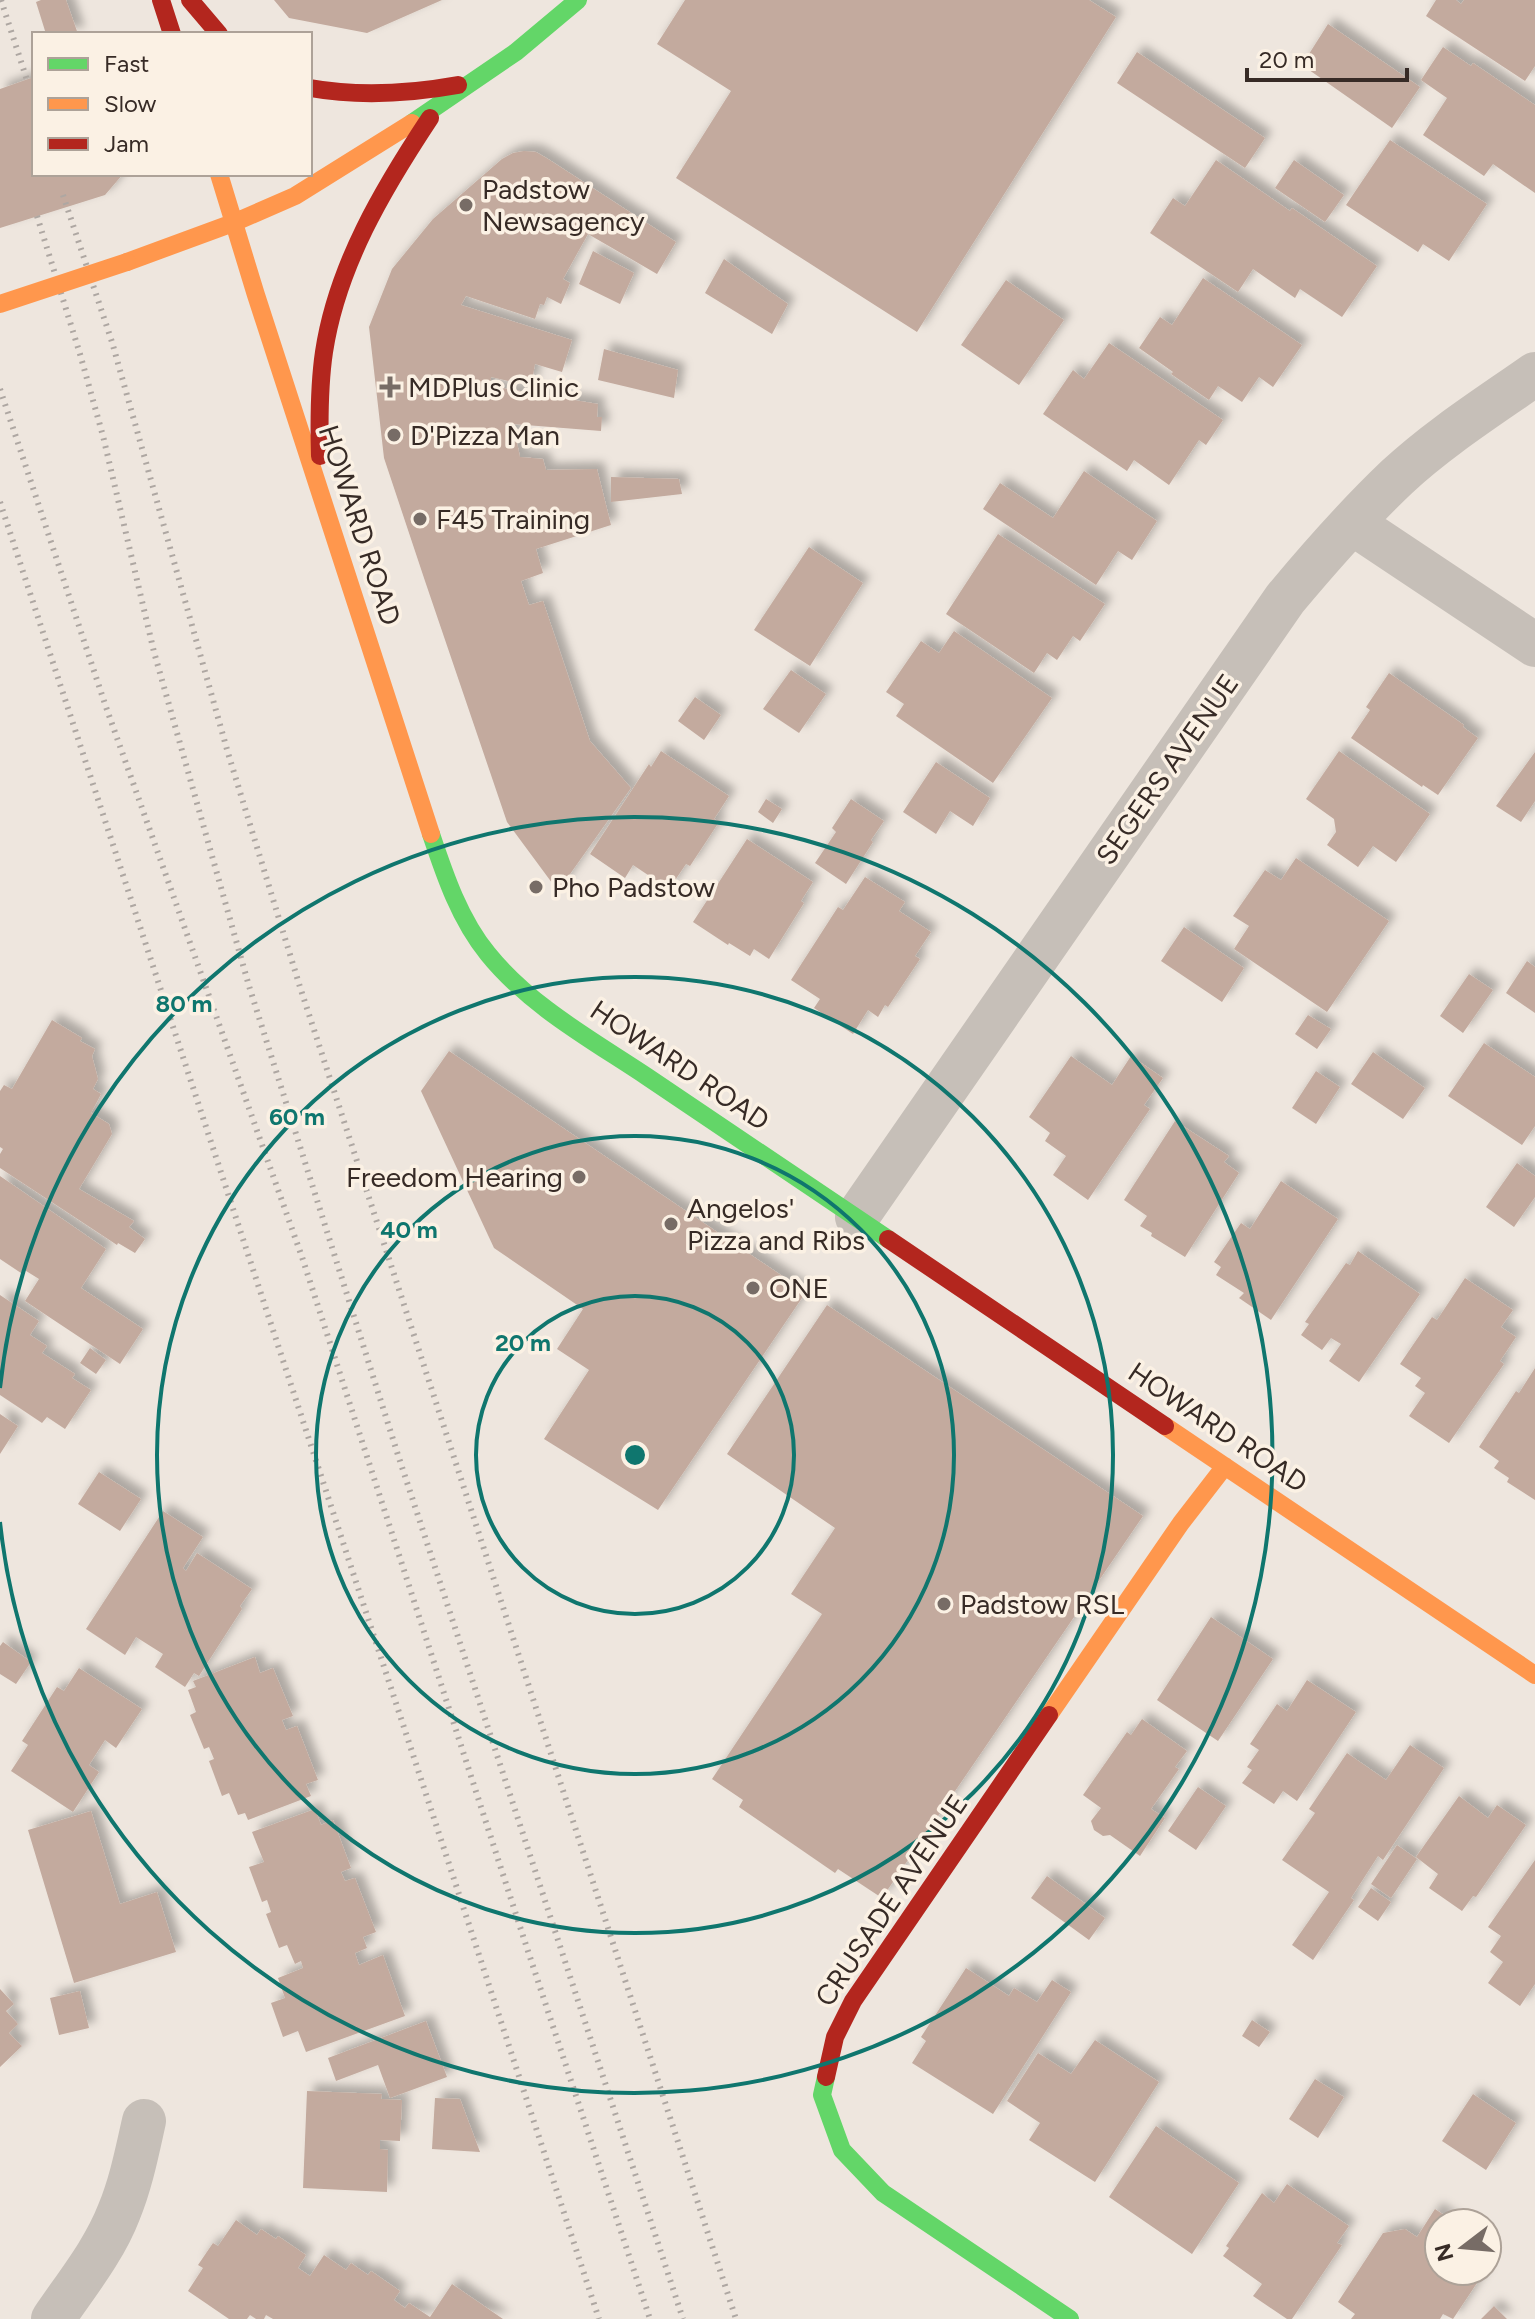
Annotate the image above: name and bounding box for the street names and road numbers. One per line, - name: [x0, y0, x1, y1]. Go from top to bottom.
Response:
- street label: HOWARD ROAD: [312, 421, 408, 629]
- street label: SEGERS AVENUE: [1089, 667, 1245, 871]
- street label: HOWARD ROAD: [584, 993, 776, 1137]
- street label: HOWARD ROAD: [1122, 1355, 1314, 1499]
- street label: CRUSADE AVENUE: [808, 1788, 974, 2012]

